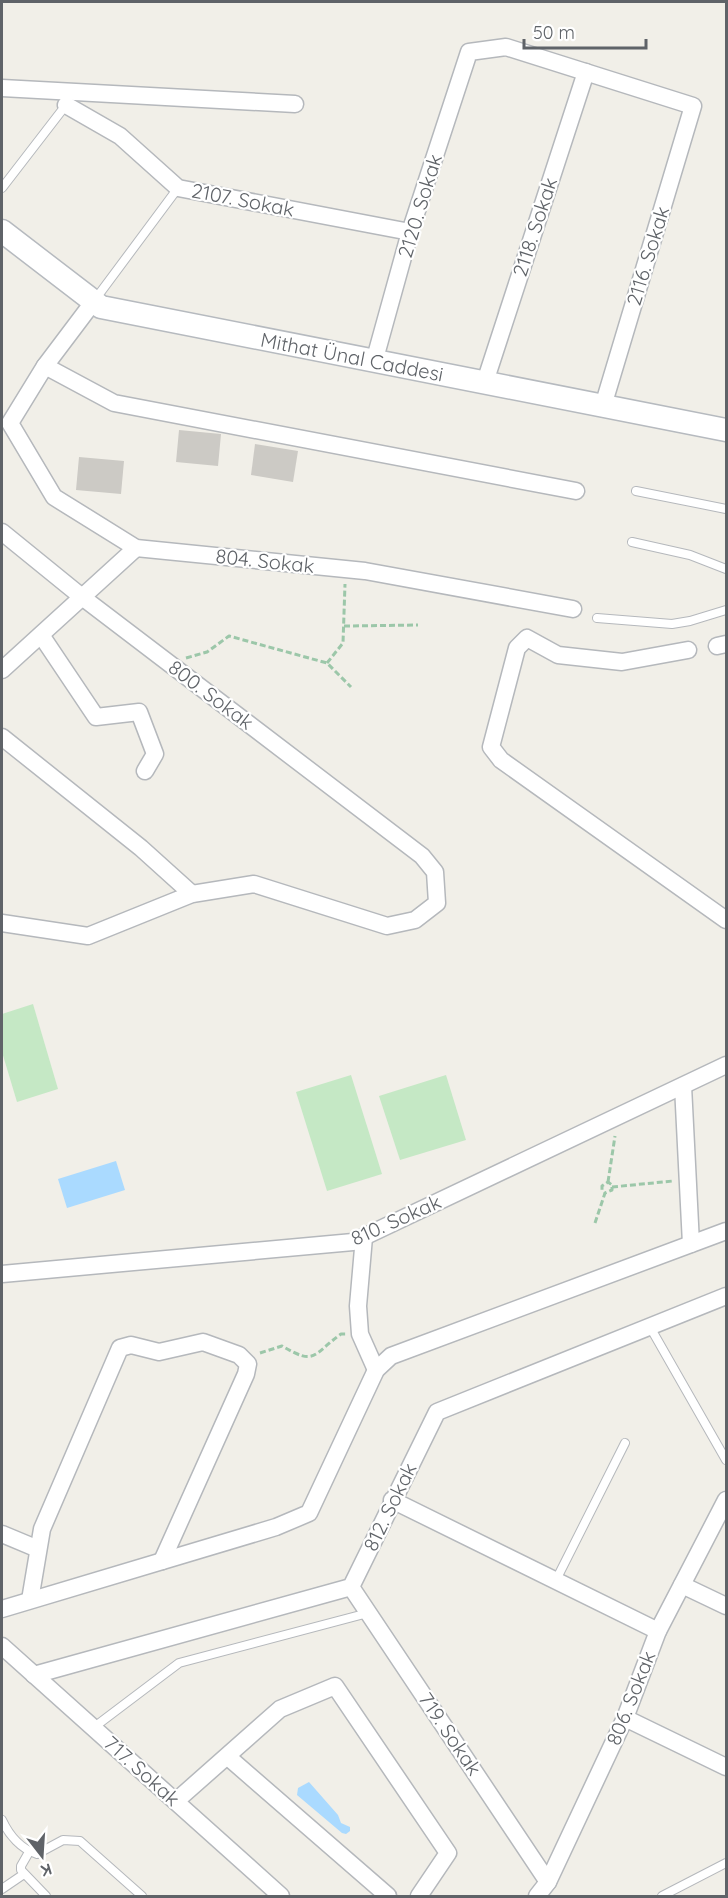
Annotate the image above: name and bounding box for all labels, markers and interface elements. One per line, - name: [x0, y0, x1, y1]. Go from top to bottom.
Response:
- scale bar: [524, 12, 646, 50]
- text: 50 m: [533, 21, 575, 44]
- street label: 2120. Sokak: [392, 151, 447, 261]
- street label: 2118. Sokak: [507, 174, 562, 279]
- street label: 2107. Sokak: [190, 177, 297, 222]
- street label: 2116. Sokak: [621, 203, 674, 309]
- street label: Mithat Ünal Caddesi: [259, 327, 446, 386]
- street label: 804. Sokak: [214, 543, 316, 578]
- street label: 800. Sokak: [164, 654, 259, 735]
- street label: 810. Sokak: [347, 1189, 445, 1250]
- street label: 812. Sokak: [357, 1459, 422, 1555]
- street label: 806. Sokak: [600, 1647, 661, 1749]
- street label: 719. Sokak: [414, 1687, 487, 1780]
- street label: 717. Sokak: [99, 1730, 185, 1811]
- north arrow: [12, 1826, 72, 1886]
- text: K: [38, 1859, 54, 1881]

